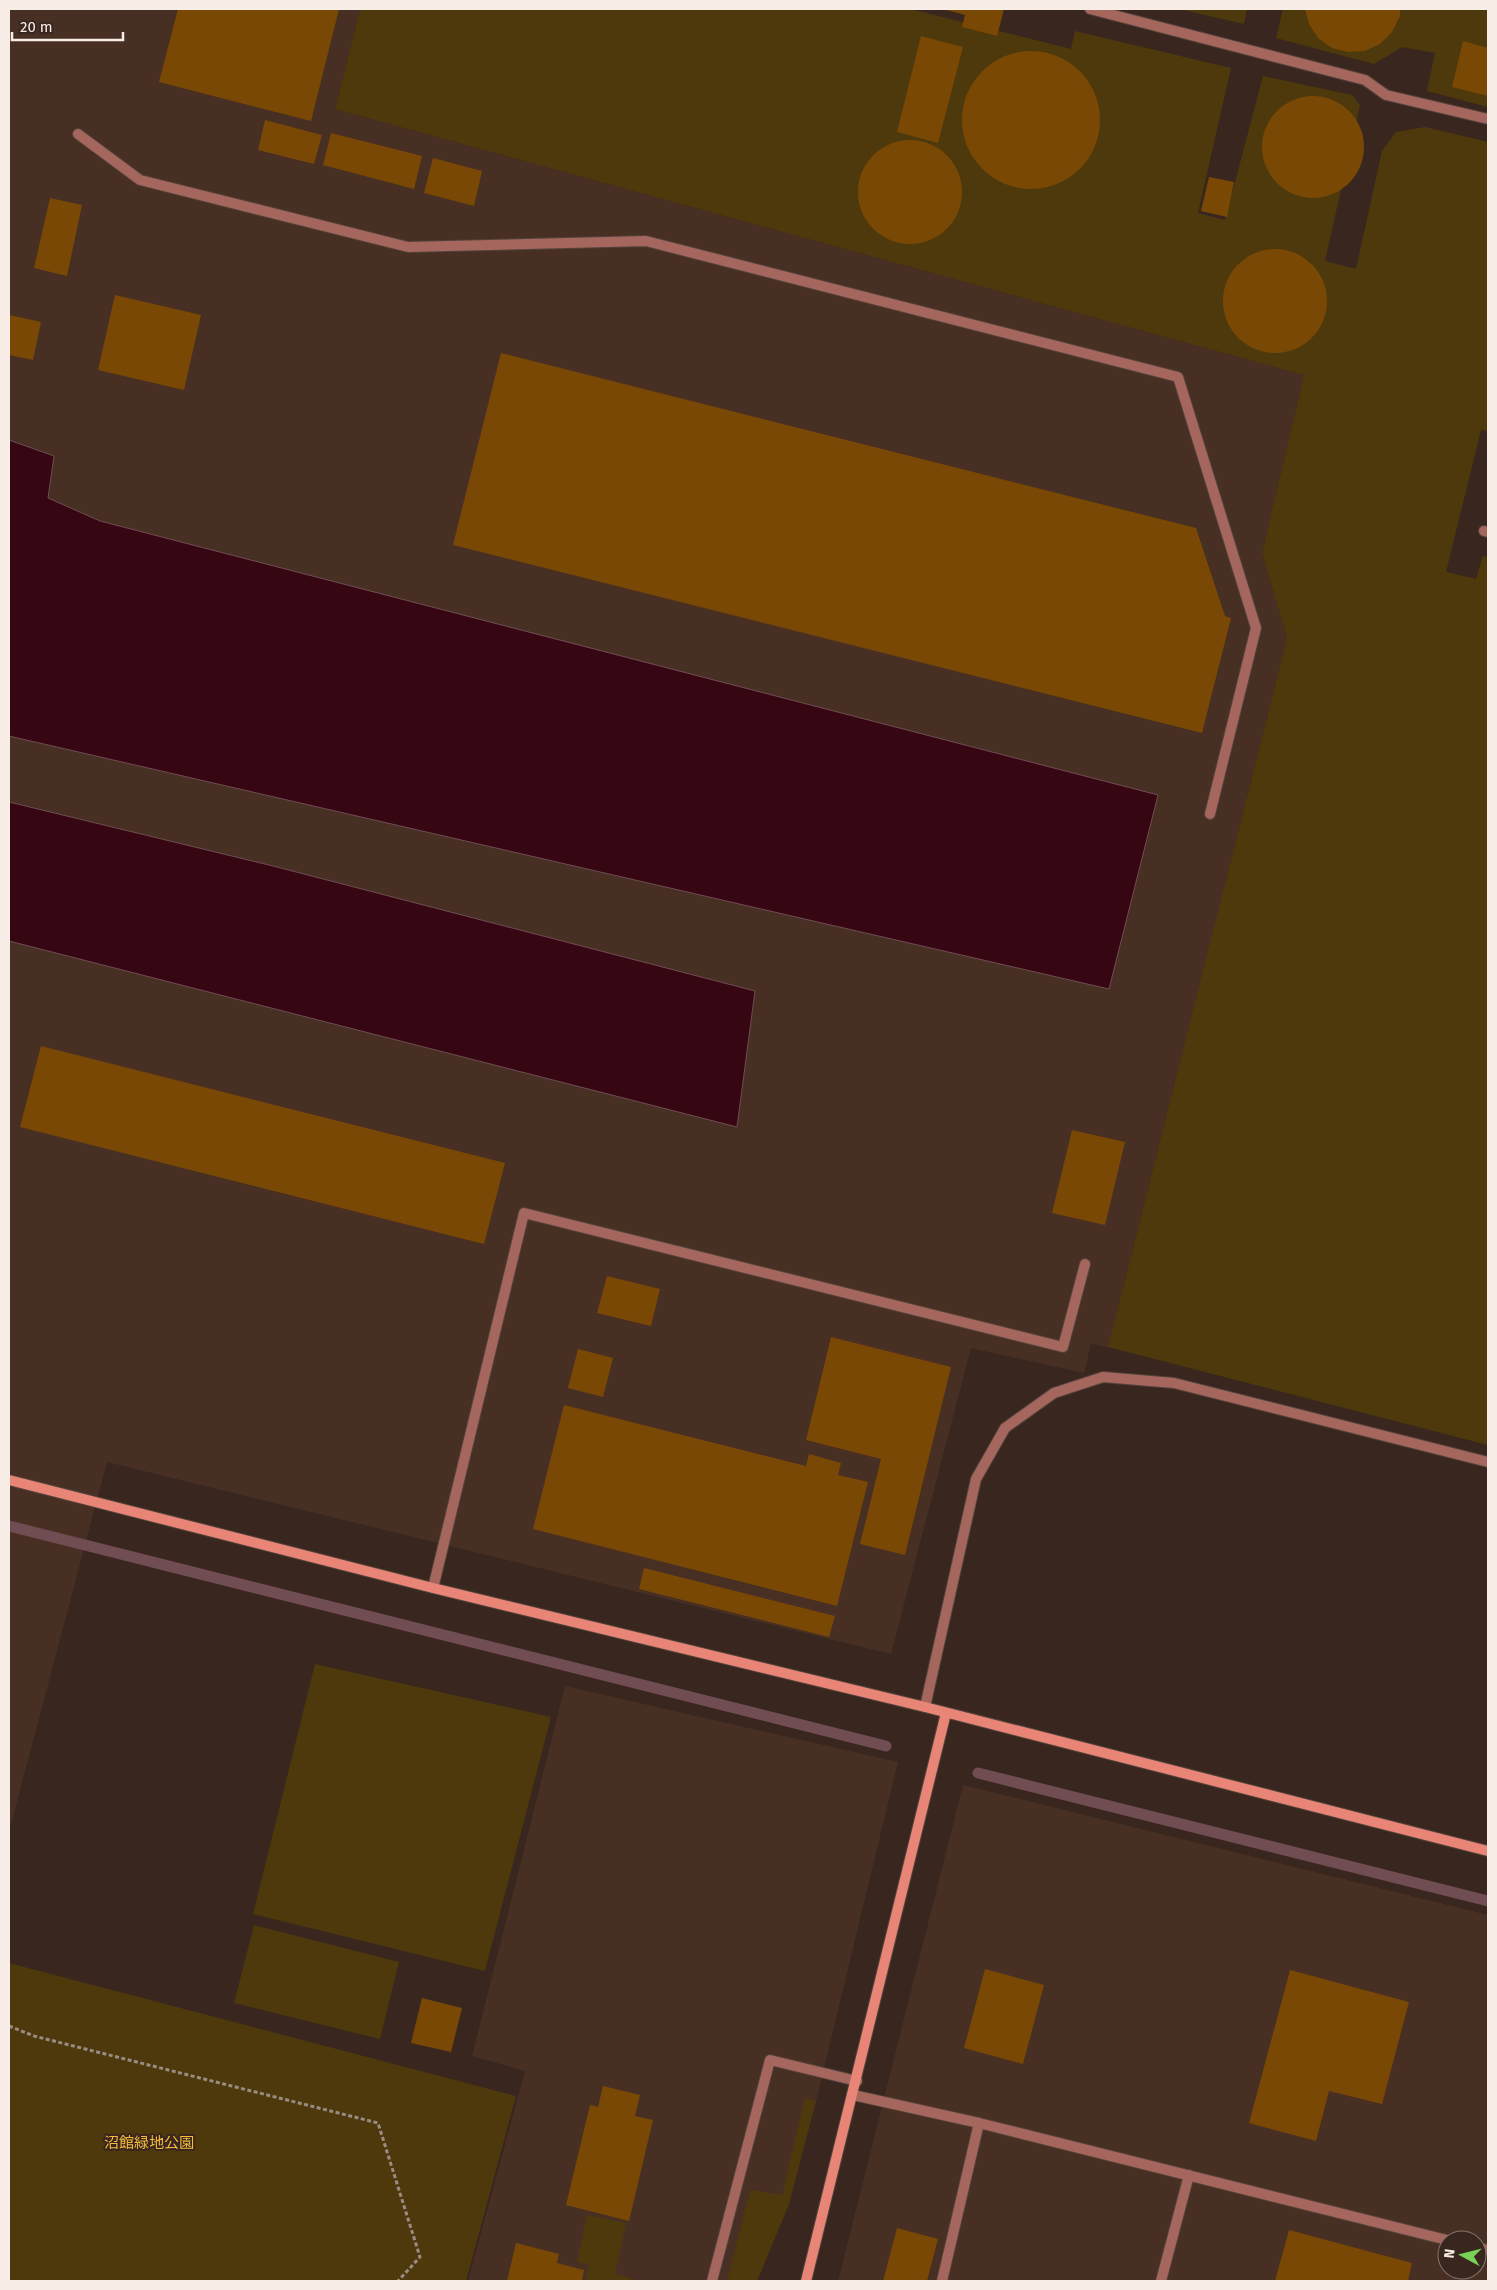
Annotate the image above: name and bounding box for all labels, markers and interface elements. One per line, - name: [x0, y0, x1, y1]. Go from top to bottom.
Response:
- scale bar: [12, 10, 124, 42]
- text: 20 m: [20, 18, 53, 36]
- park label: 沼館緑地公園: [104, 2134, 194, 2152]
- north arrow: [1437, 2230, 1487, 2280]
- text: N: [1441, 2248, 1459, 2259]

